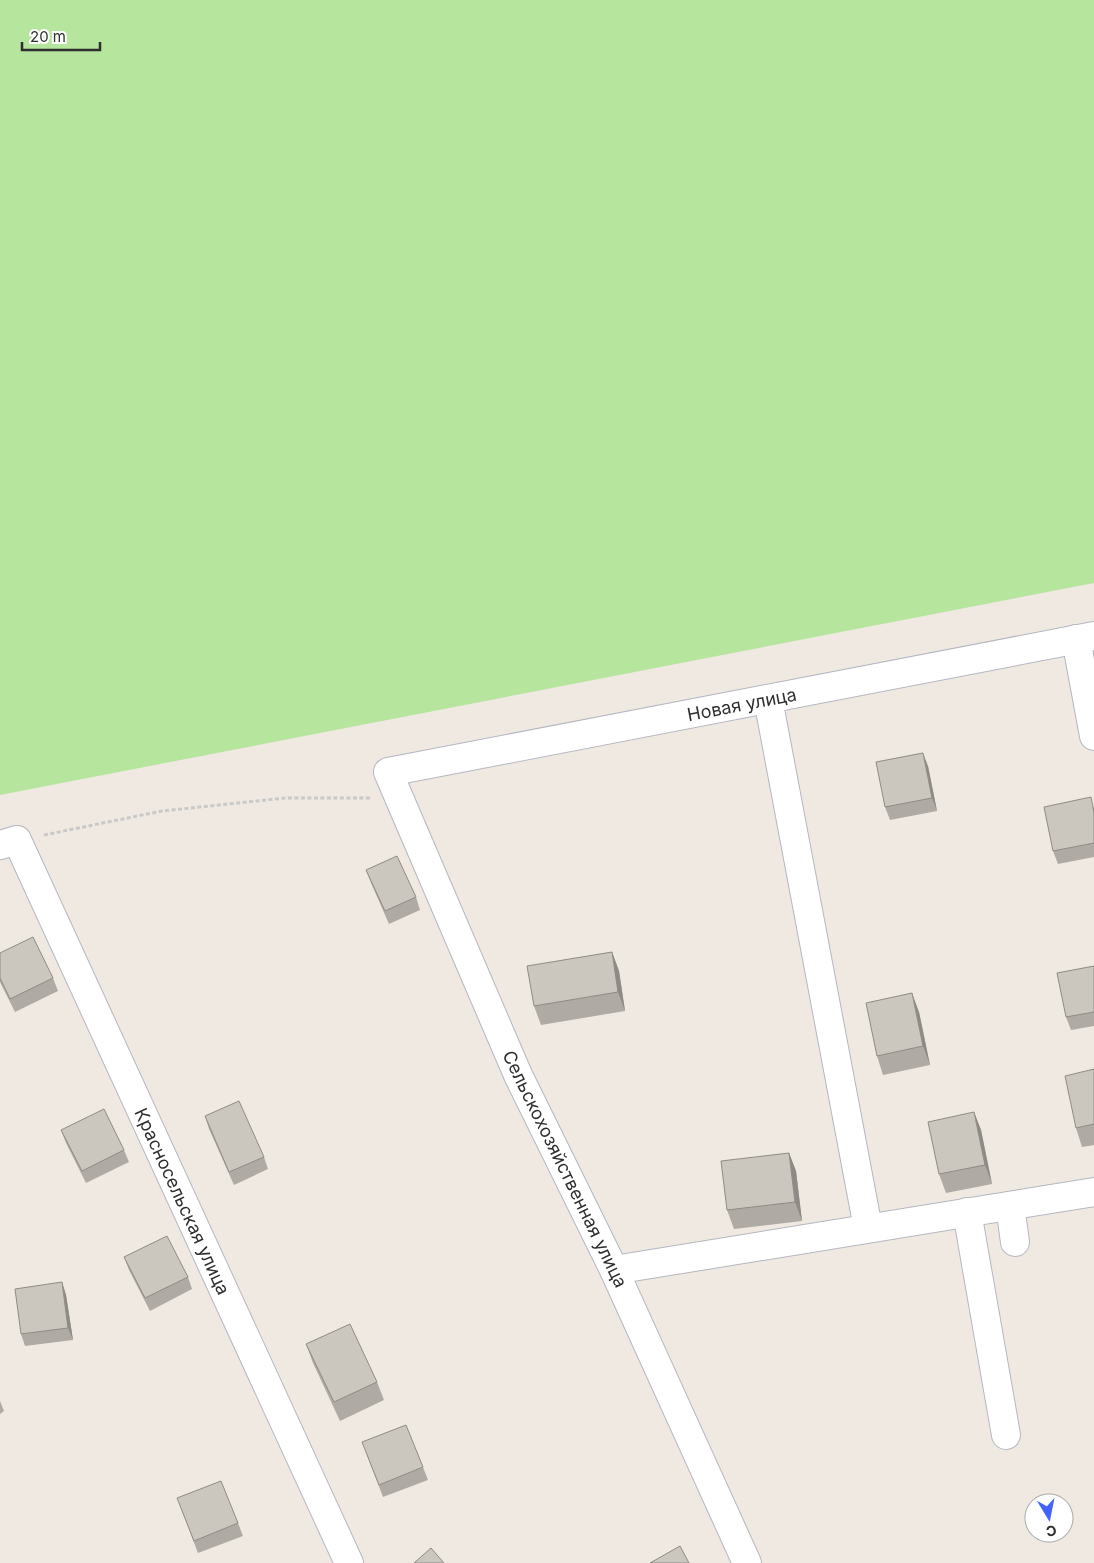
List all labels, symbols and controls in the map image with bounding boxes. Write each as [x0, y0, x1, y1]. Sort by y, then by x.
scale bar [22, 20, 100, 52]
text: 20 m [30, 27, 66, 46]
street label: Новая улица [685, 683, 798, 725]
street label: Сельскохозяйственная улица [498, 1047, 632, 1291]
street label: Красносельская улица [131, 1105, 235, 1298]
north arrow [1024, 1493, 1074, 1543]
text: С [1045, 1522, 1058, 1541]

